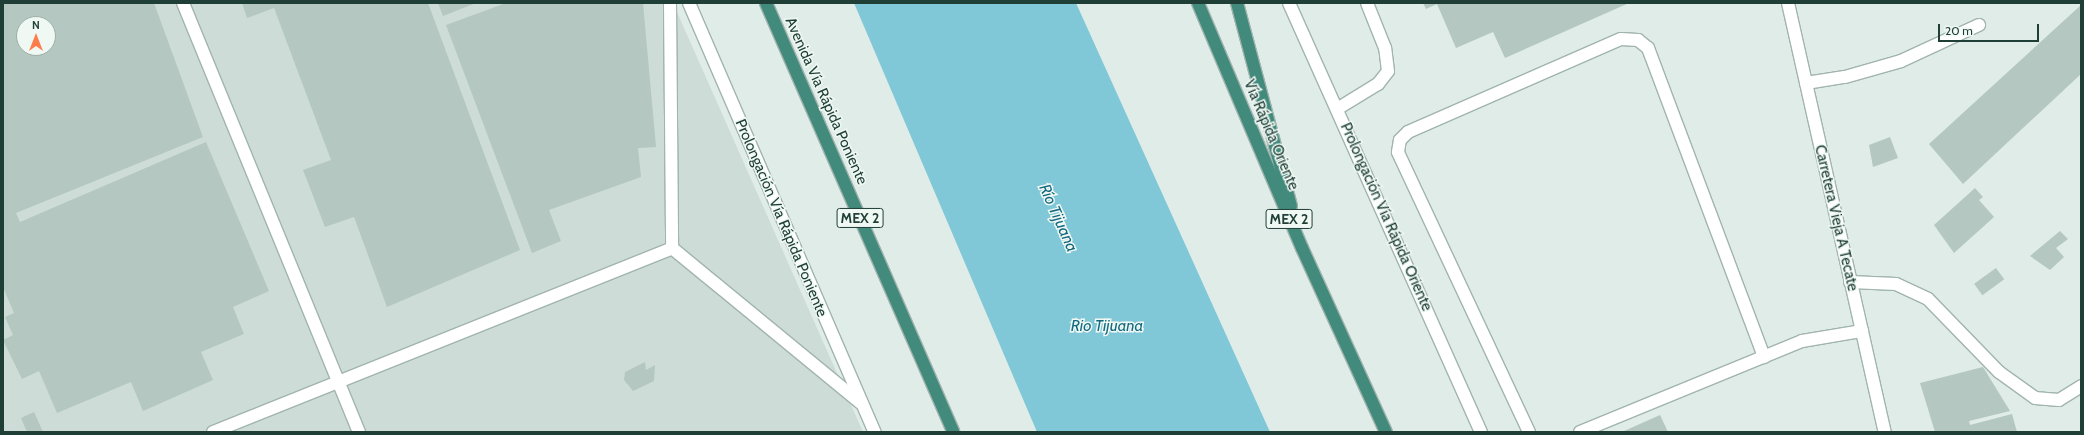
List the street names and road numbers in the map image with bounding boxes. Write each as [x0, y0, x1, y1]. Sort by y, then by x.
street label: Avenida Vía Rápida Poniente [781, 15, 871, 187]
street label: Vía Rápida Oriente [1240, 77, 1302, 193]
street label: Prolongación Vía Rápida Poniente [731, 116, 831, 320]
street label: Prolongación Vía Rápida Oriente [1336, 120, 1436, 314]
street label: Carretera Vieja A Tecate [1810, 143, 1862, 293]
road number: MEX 2 [836, 206, 884, 230]
road number: MEX 2 [1265, 207, 1313, 231]

